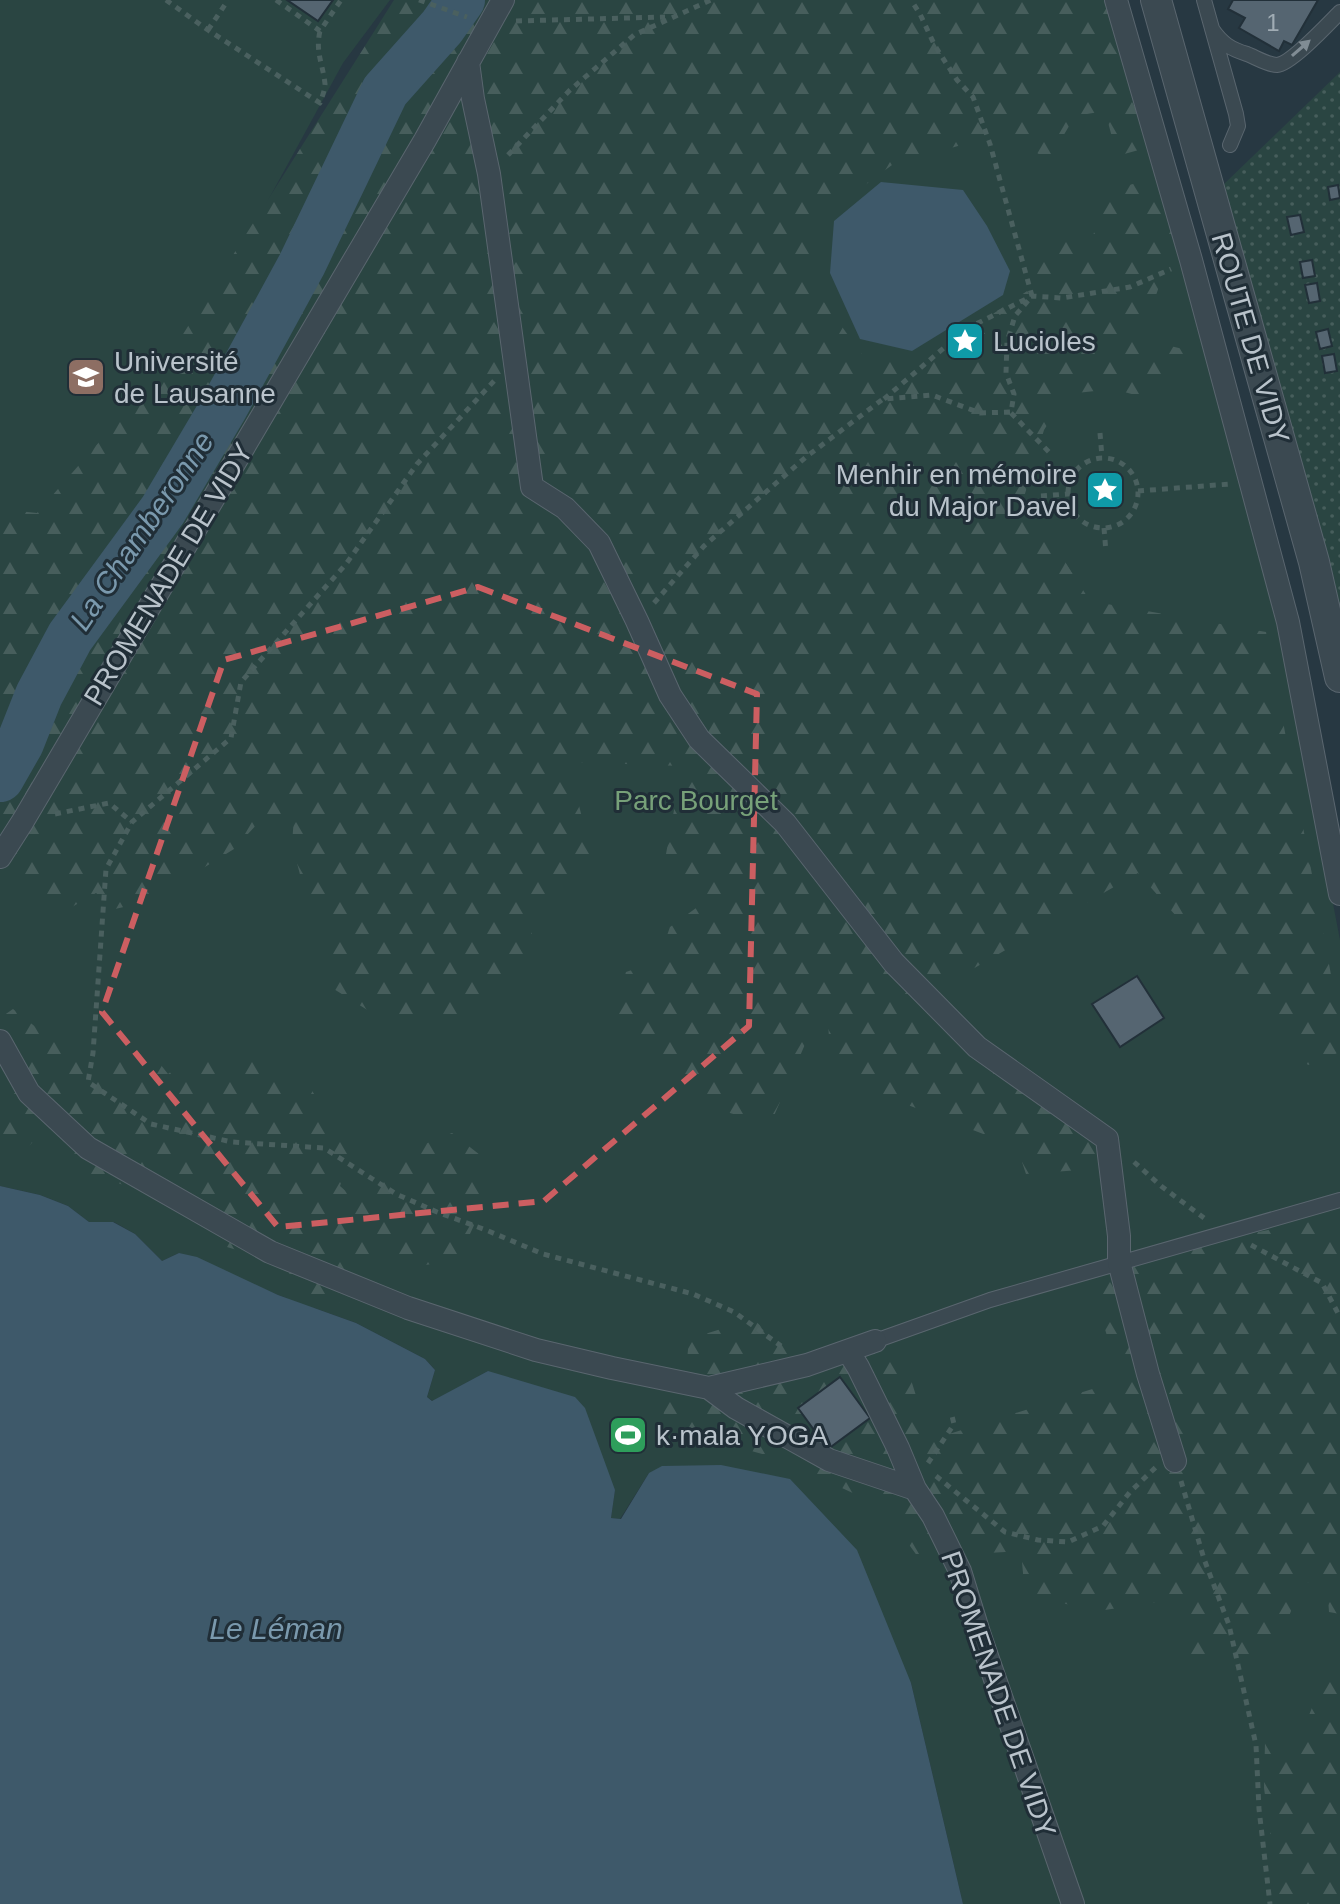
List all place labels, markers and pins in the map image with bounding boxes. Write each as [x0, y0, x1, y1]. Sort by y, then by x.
place icon: Lucioles [944, 320, 986, 362]
place label: Lucioles [993, 326, 1096, 357]
place label: Université de Lausanne [114, 346, 276, 409]
school or university icon: Université de Lausanne [65, 356, 107, 398]
place label: Menhir en mémoire du Major Davel [836, 459, 1077, 522]
place icon: Menhir en mémoire du Major Davel [1084, 469, 1126, 511]
sports icon: k·mala YOGA [607, 1414, 649, 1456]
place label: k·mala YOGA [656, 1420, 829, 1451]

